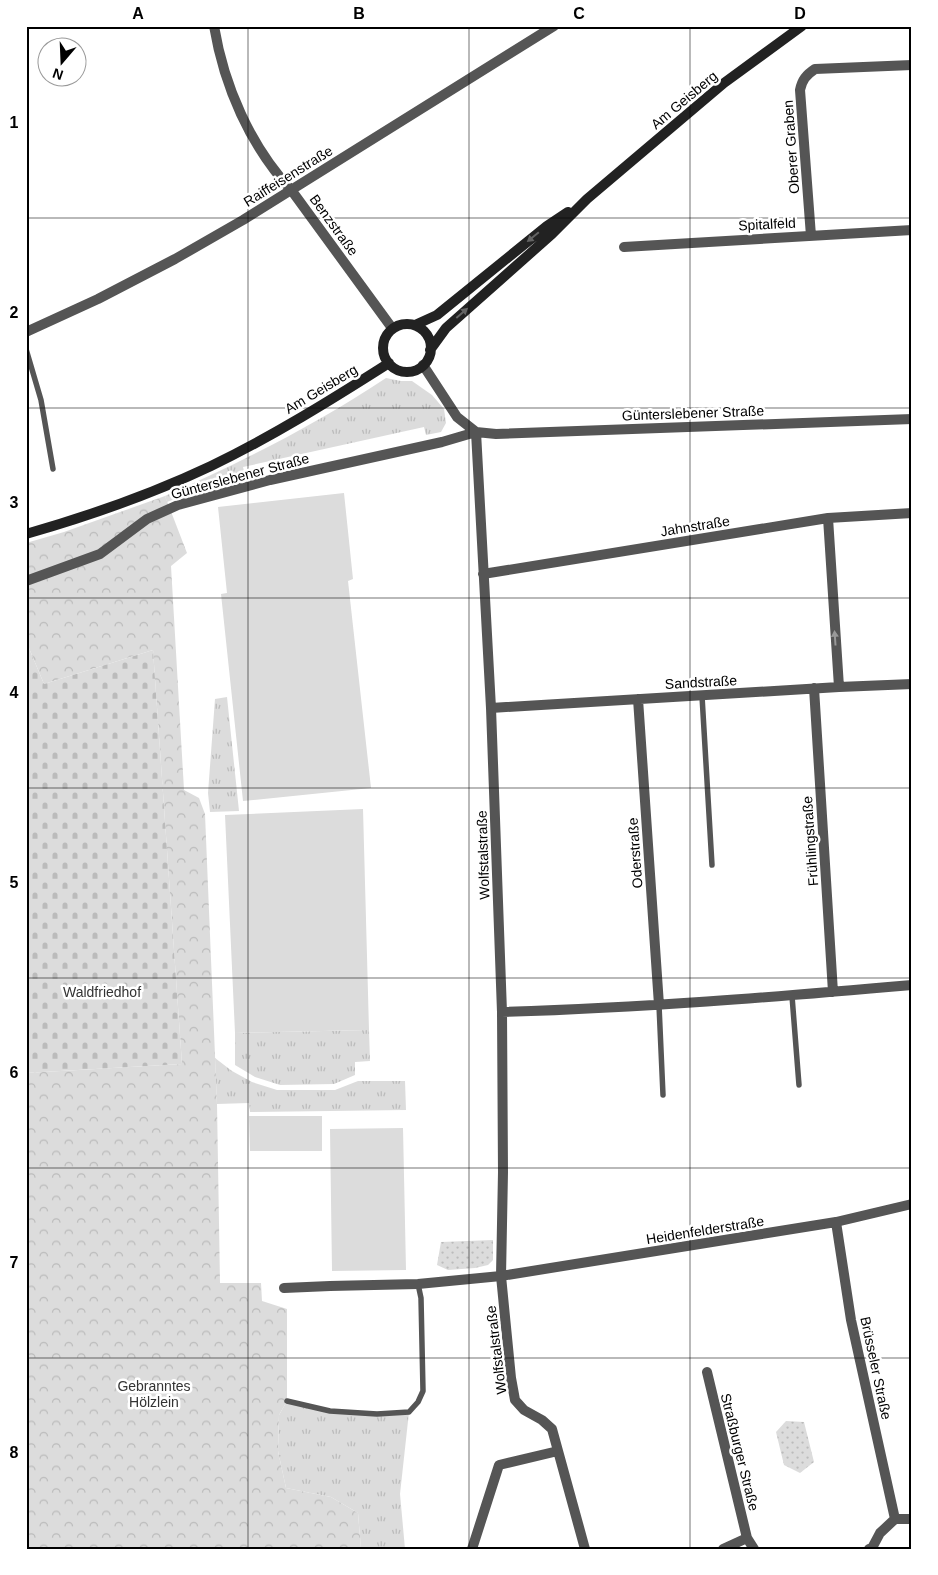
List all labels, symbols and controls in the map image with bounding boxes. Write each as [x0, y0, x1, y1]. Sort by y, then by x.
text: A [132, 5, 144, 22]
text: B [353, 5, 365, 22]
text: C [573, 5, 585, 22]
text: D [794, 5, 806, 22]
north arrow [38, 38, 88, 88]
text: N [50, 65, 65, 84]
street label: Am Geisberg [648, 68, 720, 132]
street label: Oberer Graben [780, 99, 802, 195]
text: 1 [10, 114, 19, 131]
street label: Raiffeisenstraße [241, 142, 336, 210]
street label: Benzstraße [306, 191, 362, 259]
street label: Spitalfeld [738, 215, 796, 233]
one-way arrow [527, 232, 540, 243]
text: 2 [10, 304, 19, 321]
one-way arrow [456, 307, 468, 319]
street label: Am Geisberg [282, 361, 360, 417]
street label: Günterslebener Straße [622, 403, 765, 423]
street label: Günterslebener Straße [169, 450, 311, 502]
text: 3 [10, 494, 19, 511]
street label: Jahnstraße [659, 513, 731, 539]
one-way arrow [831, 630, 839, 646]
street label: Sandstraße [664, 672, 738, 692]
text: 4 [10, 684, 19, 701]
street label: Frühlingstraße [799, 795, 821, 887]
street label: Wolfstalstraße [473, 810, 493, 900]
street label: Oderstraße [625, 817, 645, 889]
text: 5 [10, 874, 19, 891]
park label: Waldfriedhof [63, 984, 141, 1000]
text: 6 [10, 1064, 19, 1081]
street label: Heidenfelderstraße [645, 1213, 765, 1247]
text: 7 [10, 1254, 19, 1271]
street label: Wolfstalstraße [483, 1305, 509, 1395]
street label: Brüsseler Straße [857, 1315, 895, 1421]
park label: Gebranntes Hölzlein [117, 1378, 191, 1410]
street label: Straßburger Straße [718, 1392, 762, 1513]
text: 8 [10, 1444, 19, 1461]

